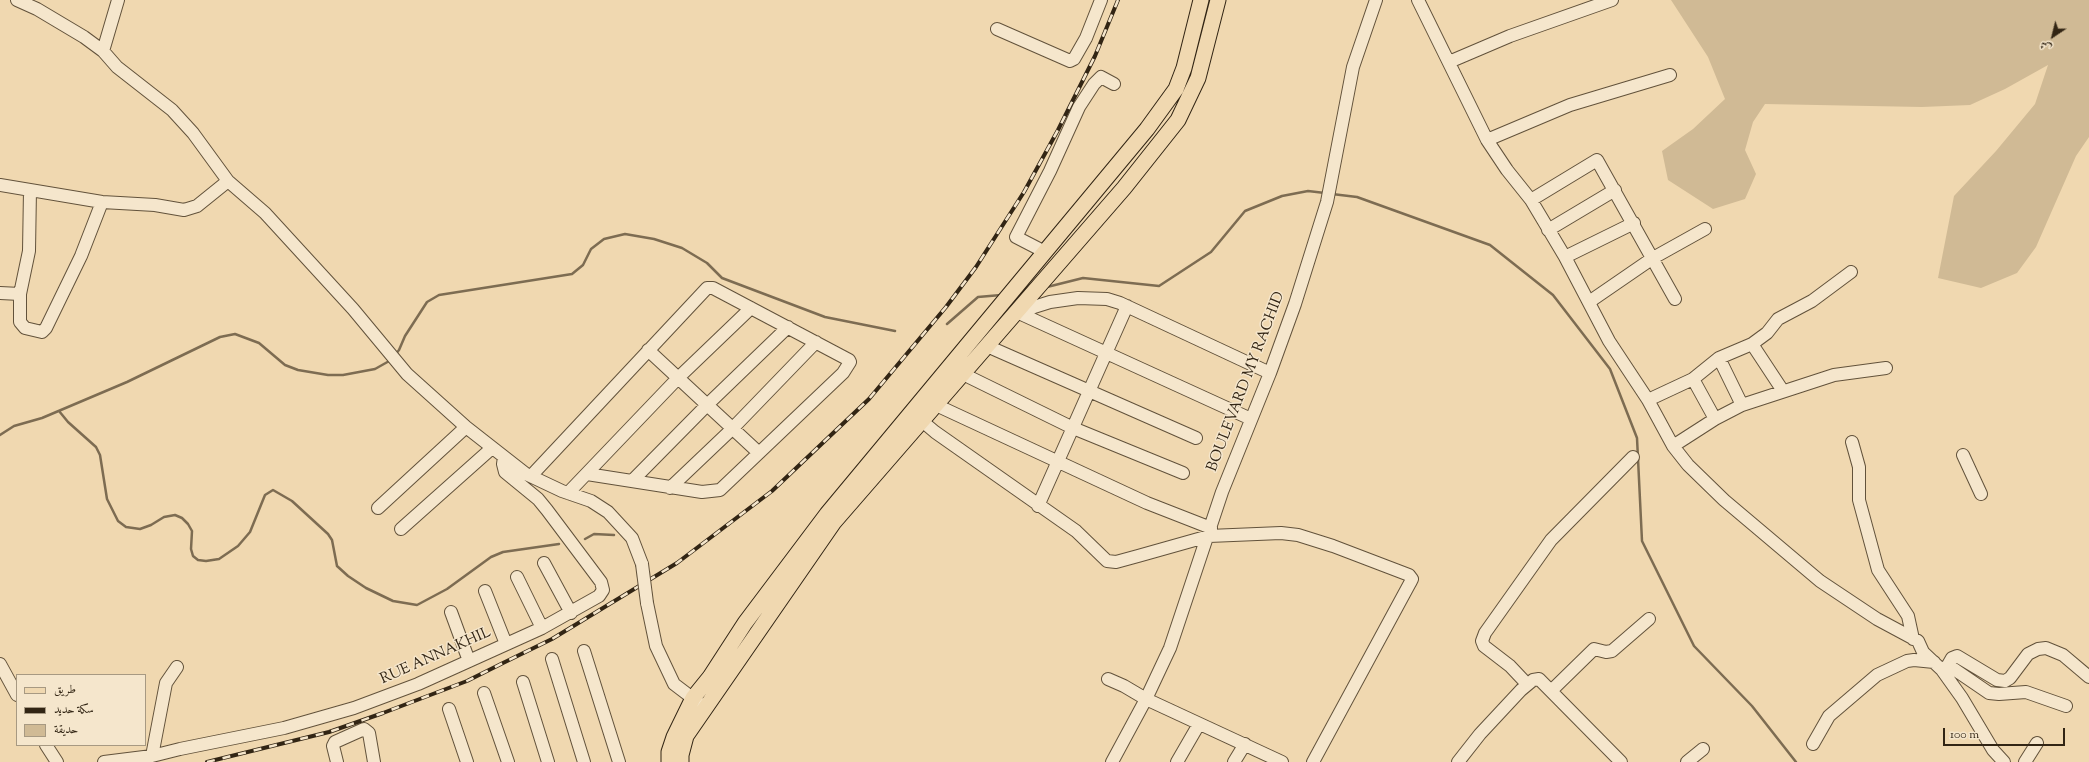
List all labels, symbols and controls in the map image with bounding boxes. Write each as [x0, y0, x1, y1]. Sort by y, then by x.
north arrow [2033, 16, 2073, 56]
text: ش [2037, 36, 2055, 56]
street label: BOULEVARD MY RACHID [1204, 290, 1290, 474]
street label: RUE ANNAKHIL [378, 625, 494, 689]
legend [16, 674, 146, 746]
text: طريق [54, 681, 76, 699]
text: سكة حديد [54, 701, 94, 719]
scale bar [1945, 720, 2067, 746]
text: حديقة [54, 721, 78, 739]
text: 100 m [1950, 726, 1979, 744]

